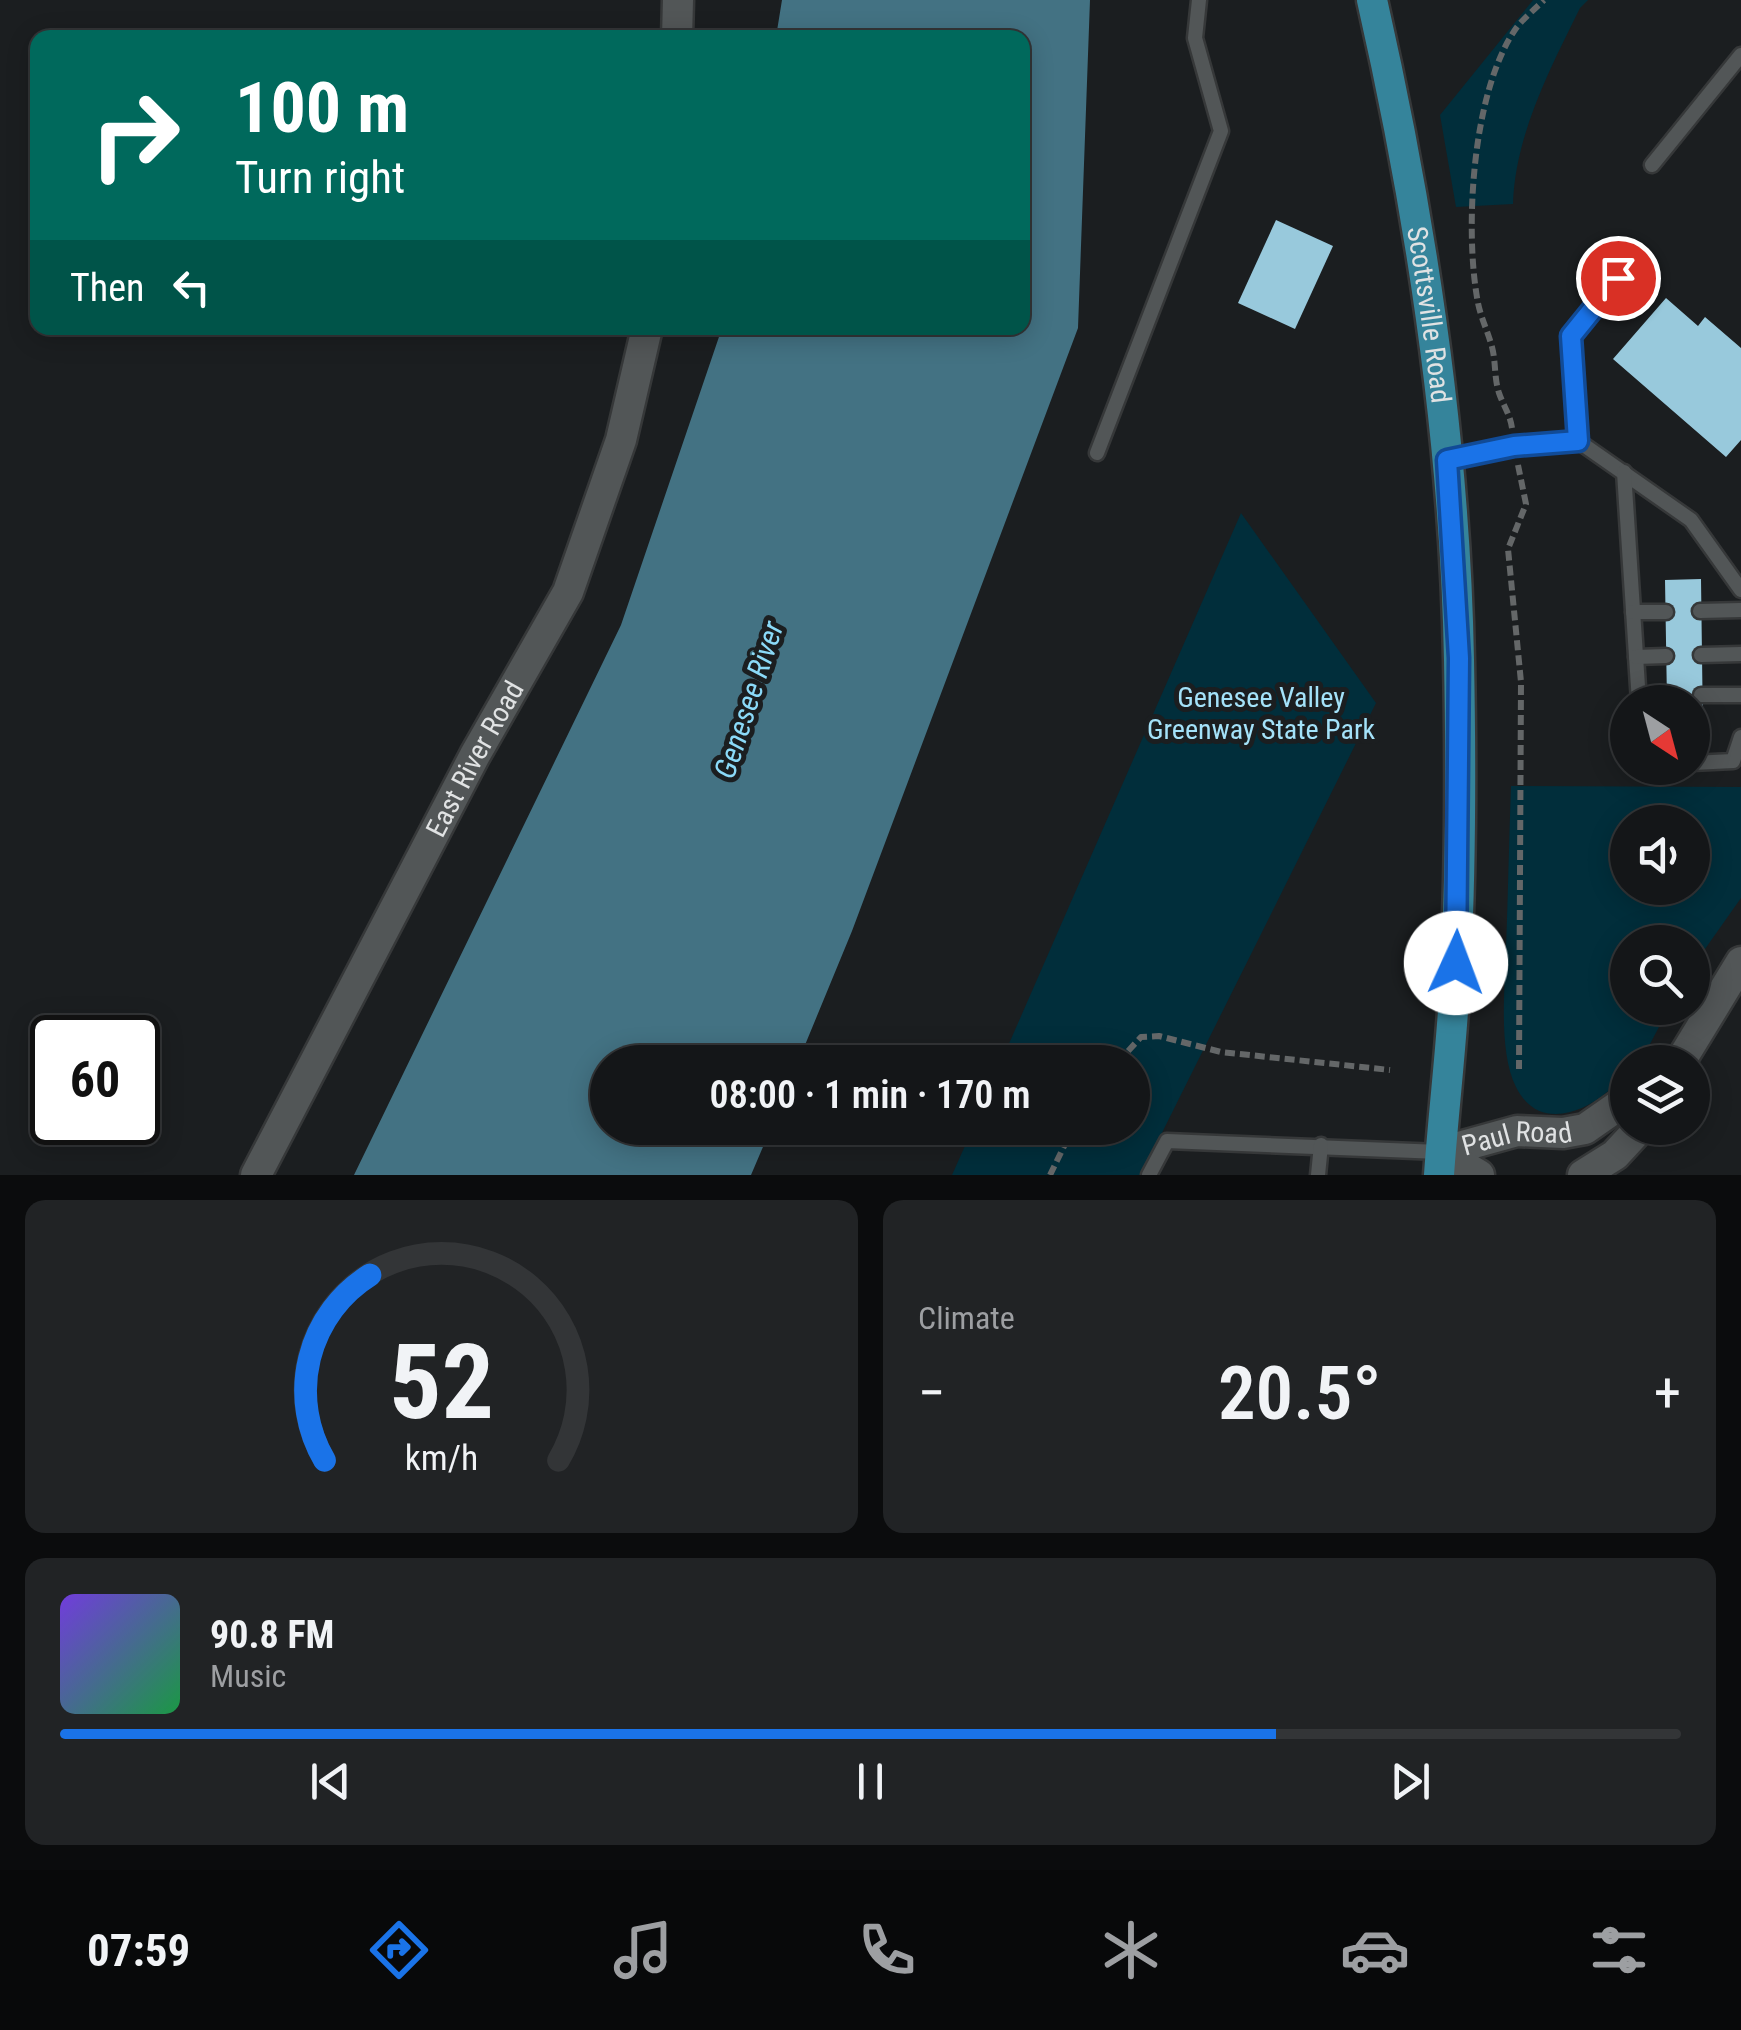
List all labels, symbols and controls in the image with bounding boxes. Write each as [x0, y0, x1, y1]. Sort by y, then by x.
text: 100 m [235, 67, 409, 149]
icon: right [70, 70, 200, 200]
text: Turn right [235, 151, 405, 204]
street label: Scottsville Road [1400, 224, 1458, 405]
pin [1576, 236, 1661, 321]
icon: arrive [1591, 251, 1646, 306]
icon: left [164, 260, 219, 315]
text: Then [70, 266, 144, 310]
water label: Genesee River [707, 616, 791, 783]
street label: East River Road [419, 675, 531, 843]
park label: Genesee Valley Greenway State Park [1147, 681, 1375, 746]
north arrow [1610, 685, 1710, 785]
map controls [1610, 685, 1710, 1145]
button: sound [1610, 805, 1710, 905]
position arrow [1404, 911, 1508, 1015]
button: search [1610, 925, 1710, 1025]
speed limit sign: 60 [30, 1015, 160, 1145]
button: layers [1610, 1045, 1710, 1145]
text: 08:00 · 1 min · 170 m [710, 1073, 1030, 1117]
street label: Paul Road [1458, 1115, 1575, 1162]
text: Climate [918, 1299, 1015, 1337]
text: 52 [389, 1322, 494, 1443]
text: 20.5° [1218, 1349, 1381, 1437]
text: − [918, 1361, 946, 1425]
text: + [1654, 1361, 1681, 1425]
text: km/h [405, 1437, 478, 1479]
text: 90.8 FM [210, 1613, 334, 1657]
text: Music [210, 1657, 286, 1695]
icon: previous [303, 1754, 358, 1809]
icon: pause [843, 1754, 898, 1809]
icon: next [1383, 1754, 1438, 1809]
icon: directions [364, 1915, 434, 1985]
icon: music [608, 1915, 678, 1985]
icon: phone [852, 1915, 922, 1985]
icon: climate [1096, 1915, 1166, 1985]
icon: car [1340, 1915, 1410, 1985]
icon: filters [1584, 1915, 1654, 1985]
text: 07:59 [87, 1924, 190, 1977]

